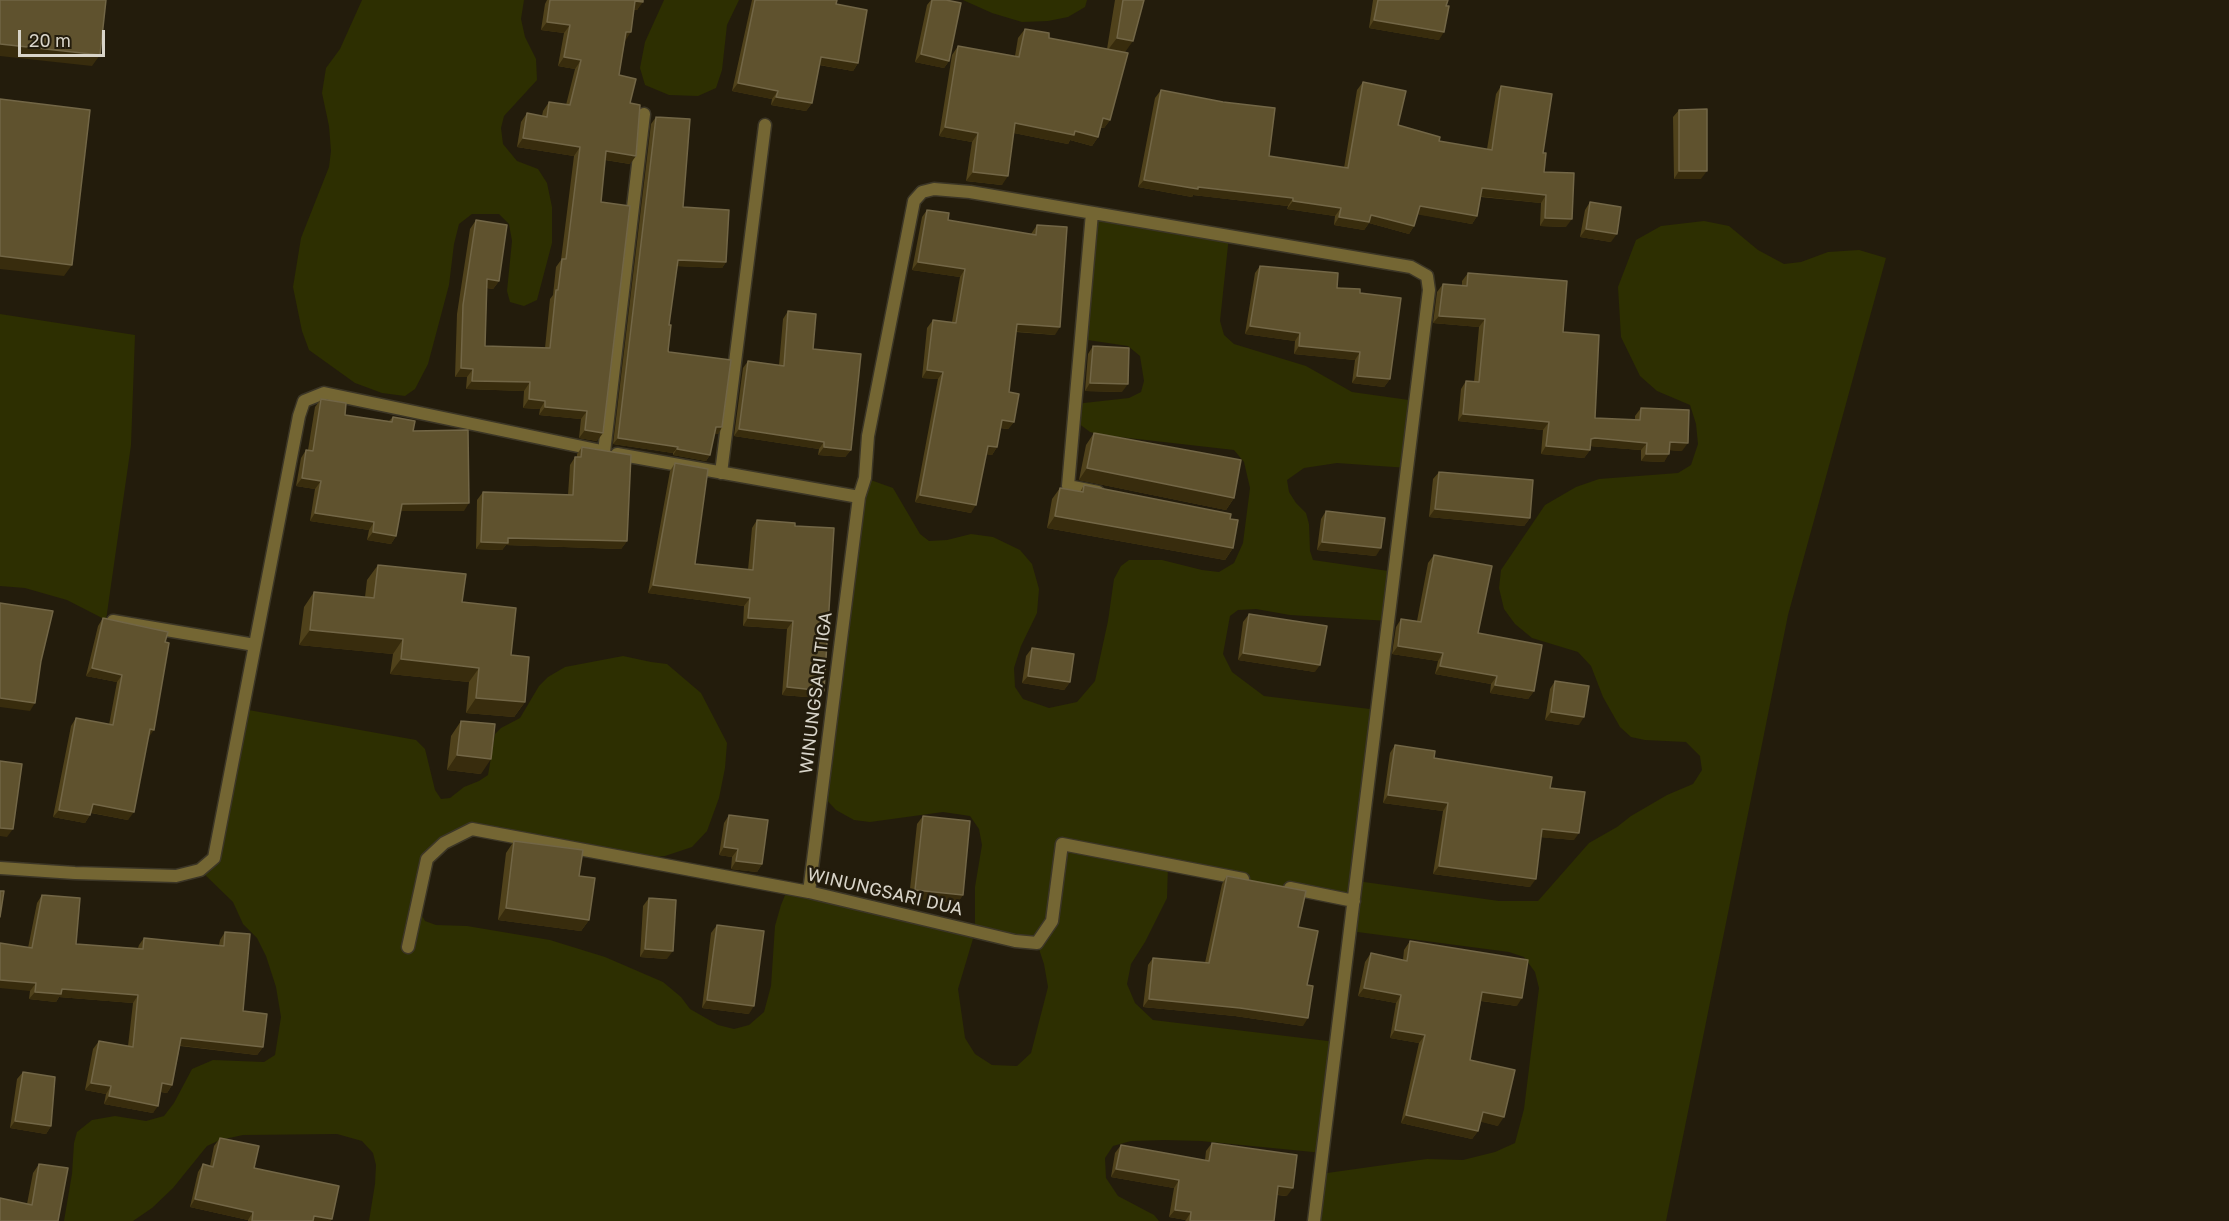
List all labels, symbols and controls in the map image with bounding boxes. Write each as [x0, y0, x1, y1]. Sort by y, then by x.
scale bar [21, 18, 108, 56]
text: 20 m [29, 29, 71, 51]
street label: WINUNGSARI TIGA [795, 611, 837, 775]
street label: WINUNGSARI DUA [805, 864, 965, 920]

